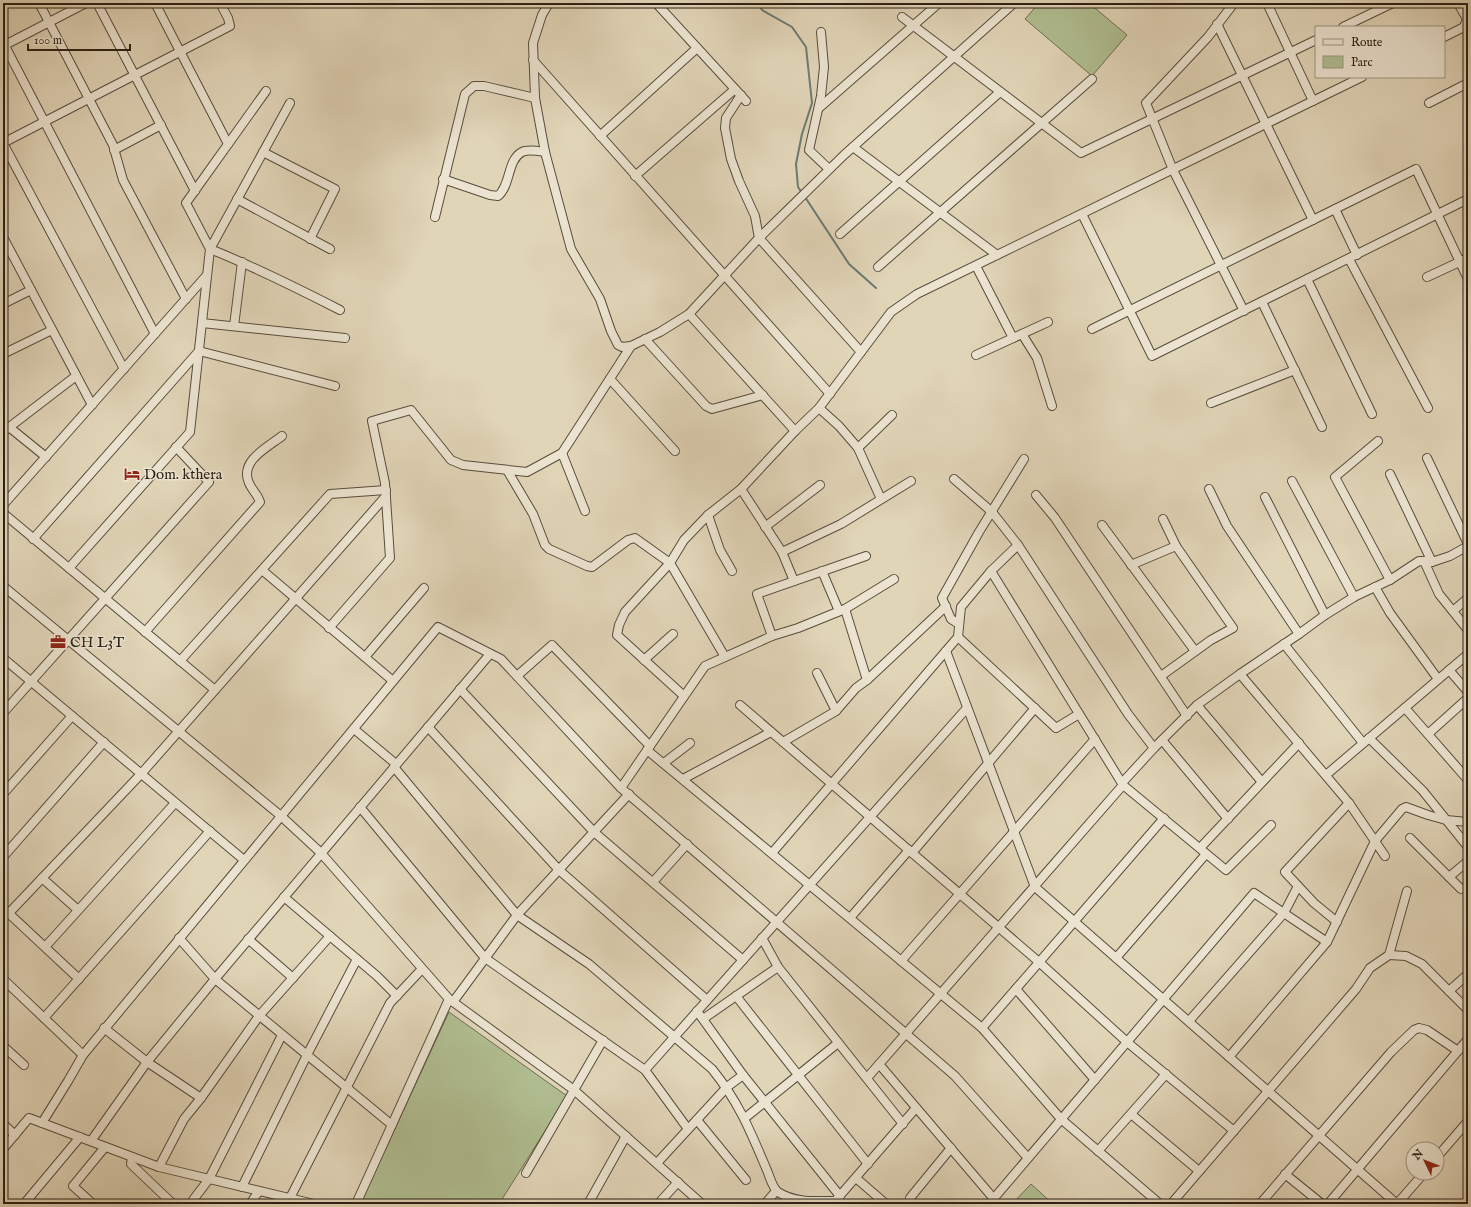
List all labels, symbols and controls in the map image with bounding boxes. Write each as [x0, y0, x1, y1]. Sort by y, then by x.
scale bar [28, 26, 130, 52]
legend [1315, 26, 1445, 78]
text: 100 m [34, 33, 62, 48]
text: Route [1351, 35, 1383, 50]
text: Parc [1351, 55, 1373, 70]
hotel icon: Dom. kthera [123, 465, 141, 483]
place label: Dom. kthera [144, 465, 223, 484]
office icon: CH L3T [49, 633, 67, 651]
place label: CH L3T [70, 633, 124, 652]
north arrow [1405, 1141, 1445, 1181]
text: N [1409, 1146, 1427, 1164]

